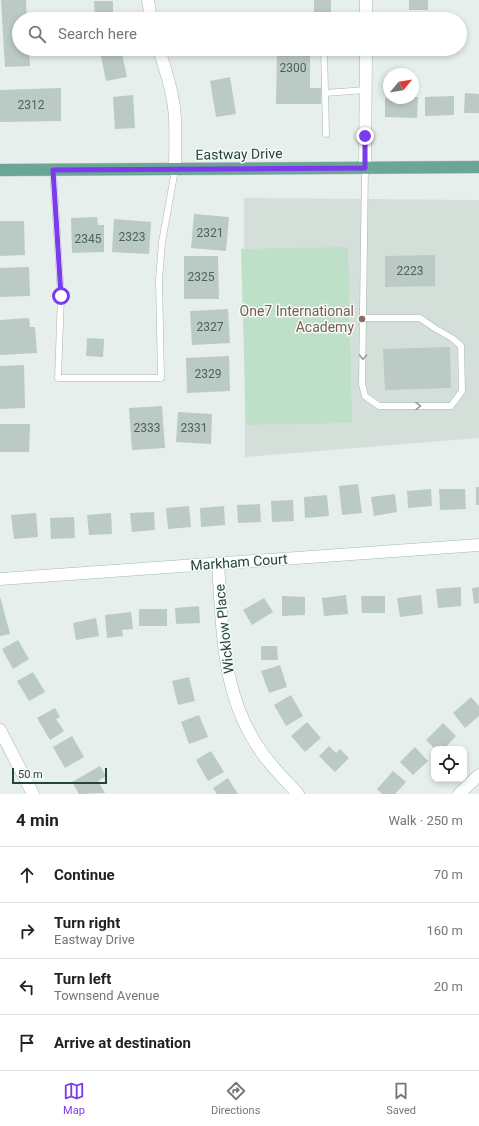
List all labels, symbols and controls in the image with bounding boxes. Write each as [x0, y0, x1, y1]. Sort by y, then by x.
search box [12, 12, 467, 56]
icon: search [26, 23, 48, 45]
text: Search here [58, 25, 137, 43]
house number: 2300 [280, 61, 307, 75]
north arrow [383, 68, 419, 104]
house number: 2312 [18, 98, 45, 112]
route end [356, 127, 374, 145]
street label: Eastway Drive [195, 145, 283, 163]
house number: 2321 [197, 226, 223, 240]
house number: 2323 [119, 230, 145, 244]
house number: 2345 [75, 232, 102, 246]
house number: 2223 [397, 264, 423, 278]
house number: 2325 [188, 270, 215, 284]
route start [52, 287, 70, 305]
place label: One7 International Academy [240, 303, 354, 335]
marker: One7 International Academy [357, 314, 367, 324]
house number: 2327 [197, 320, 224, 334]
one-way arrow [359, 354, 367, 360]
house number: 2329 [195, 367, 221, 381]
one-way arrow [415, 402, 421, 410]
house number: 2333 [134, 421, 160, 435]
house number: 2331 [181, 421, 207, 435]
street label: Markham Court [190, 551, 288, 573]
street label: Wicklow Place [211, 583, 237, 675]
map controls [431, 746, 467, 782]
button: locate [431, 746, 467, 782]
scale bar [12, 766, 107, 785]
text: 50 m [18, 768, 43, 781]
text: 4 min [16, 810, 59, 830]
text: Walk · 250 m [388, 813, 463, 828]
icon: ahead [16, 864, 38, 886]
text: Continue [54, 866, 115, 884]
text: 70 m [434, 867, 463, 882]
text: Turn right [54, 914, 120, 932]
icon: right [16, 920, 38, 942]
text: 160 m [426, 923, 463, 938]
text: Eastway Drive [54, 932, 135, 947]
text: Turn left [54, 970, 111, 988]
icon: left [16, 976, 38, 998]
text: 20 m [434, 979, 463, 994]
text: Townsend Avenue [54, 988, 159, 1003]
icon: arrive [16, 1032, 38, 1054]
text: Arrive at destination [54, 1034, 191, 1052]
tab: Map [63, 1080, 85, 1117]
tab: Directions [211, 1080, 260, 1117]
tab: Saved [386, 1080, 416, 1117]

